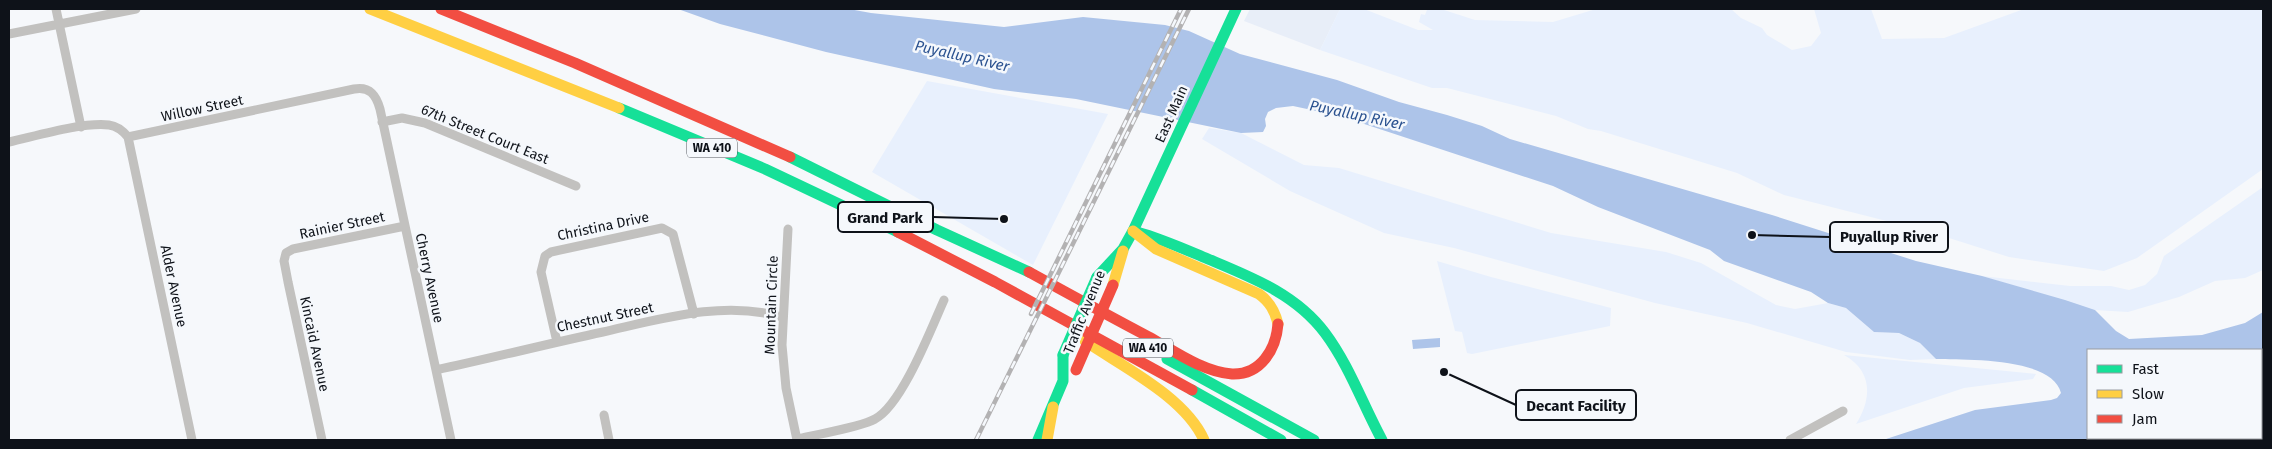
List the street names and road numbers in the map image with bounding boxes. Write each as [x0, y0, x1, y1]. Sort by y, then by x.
street label: East Main [1151, 83, 1192, 145]
street label: Willow Street [159, 91, 246, 125]
street label: 67th Street Court East [418, 101, 552, 168]
road number: WA 410 [687, 138, 737, 158]
street label: Rainier Street [298, 208, 387, 243]
street label: Christina Drive [556, 208, 650, 244]
street label: Cherry Avenue [412, 232, 447, 325]
street label: Alder Avenue [157, 243, 191, 329]
street label: Mountain Circle [761, 255, 782, 355]
street label: Traffic Avenue [1060, 268, 1109, 357]
street label: Kincaid Avenue [296, 295, 333, 393]
street label: Chestnut Street [555, 299, 656, 336]
road number: WA 410 [1123, 338, 1173, 358]

